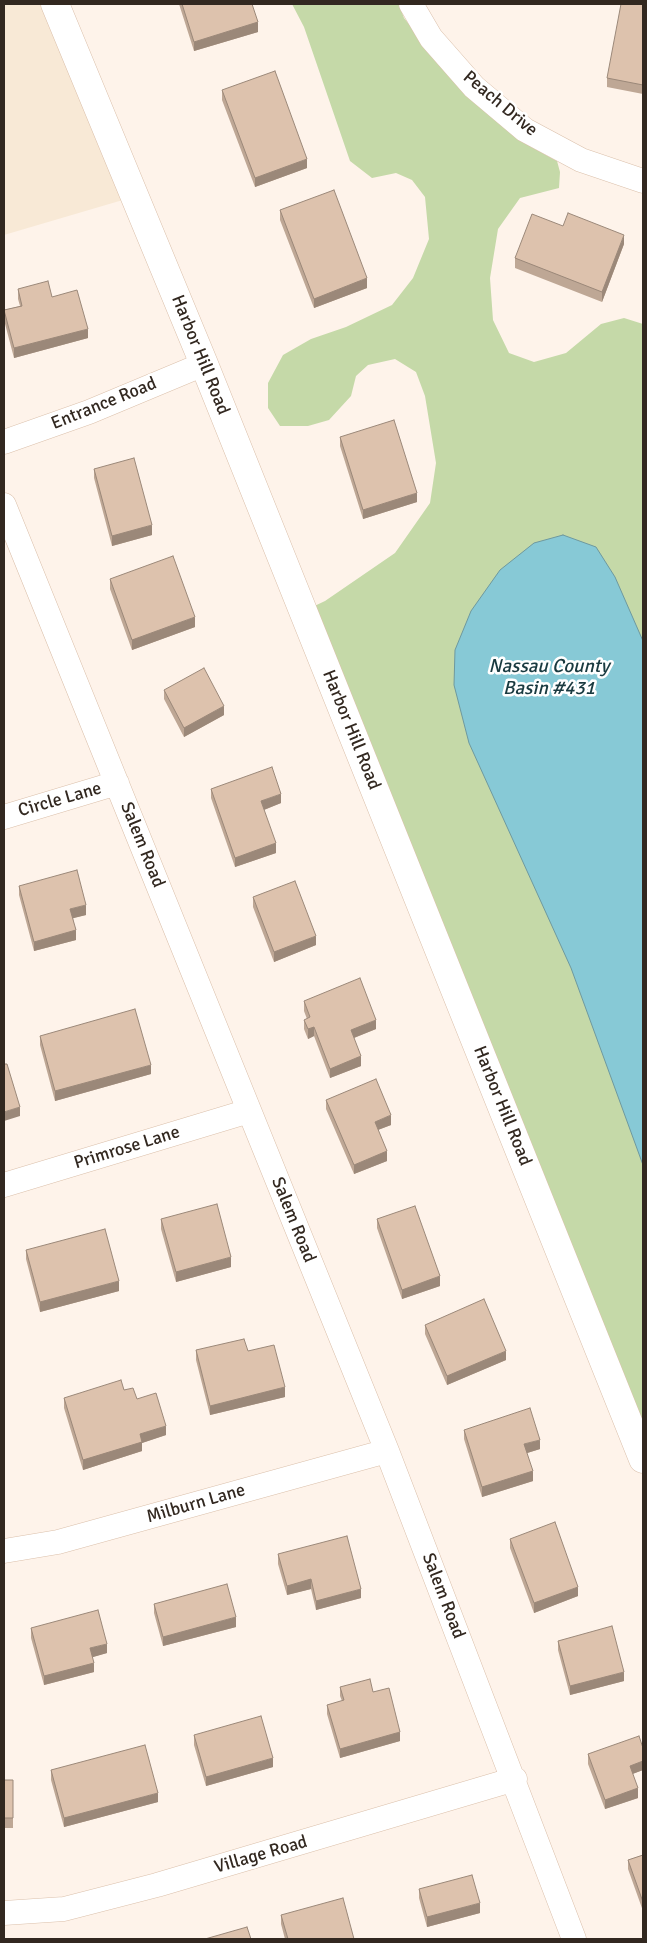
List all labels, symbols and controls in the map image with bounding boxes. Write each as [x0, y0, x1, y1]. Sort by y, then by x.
street label: Peach Drive [458, 67, 542, 141]
street label: Harbor Hill Road [166, 292, 234, 418]
street label: Entrance Road [48, 373, 160, 435]
water label: Nassau County Basin #431 [489, 656, 609, 700]
street label: Harbor Hill Road [317, 667, 385, 793]
street label: Circle Lane [16, 778, 104, 822]
street label: Salem Road [115, 799, 169, 891]
street label: Harbor Hill Road [468, 1043, 536, 1169]
street label: Primrose Lane [71, 1122, 183, 1174]
street label: Salem Road [266, 1174, 320, 1266]
street label: Milburn Lane [144, 1480, 248, 1528]
street label: Salem Road [417, 1550, 469, 1642]
street label: Village Road [212, 1831, 310, 1879]

